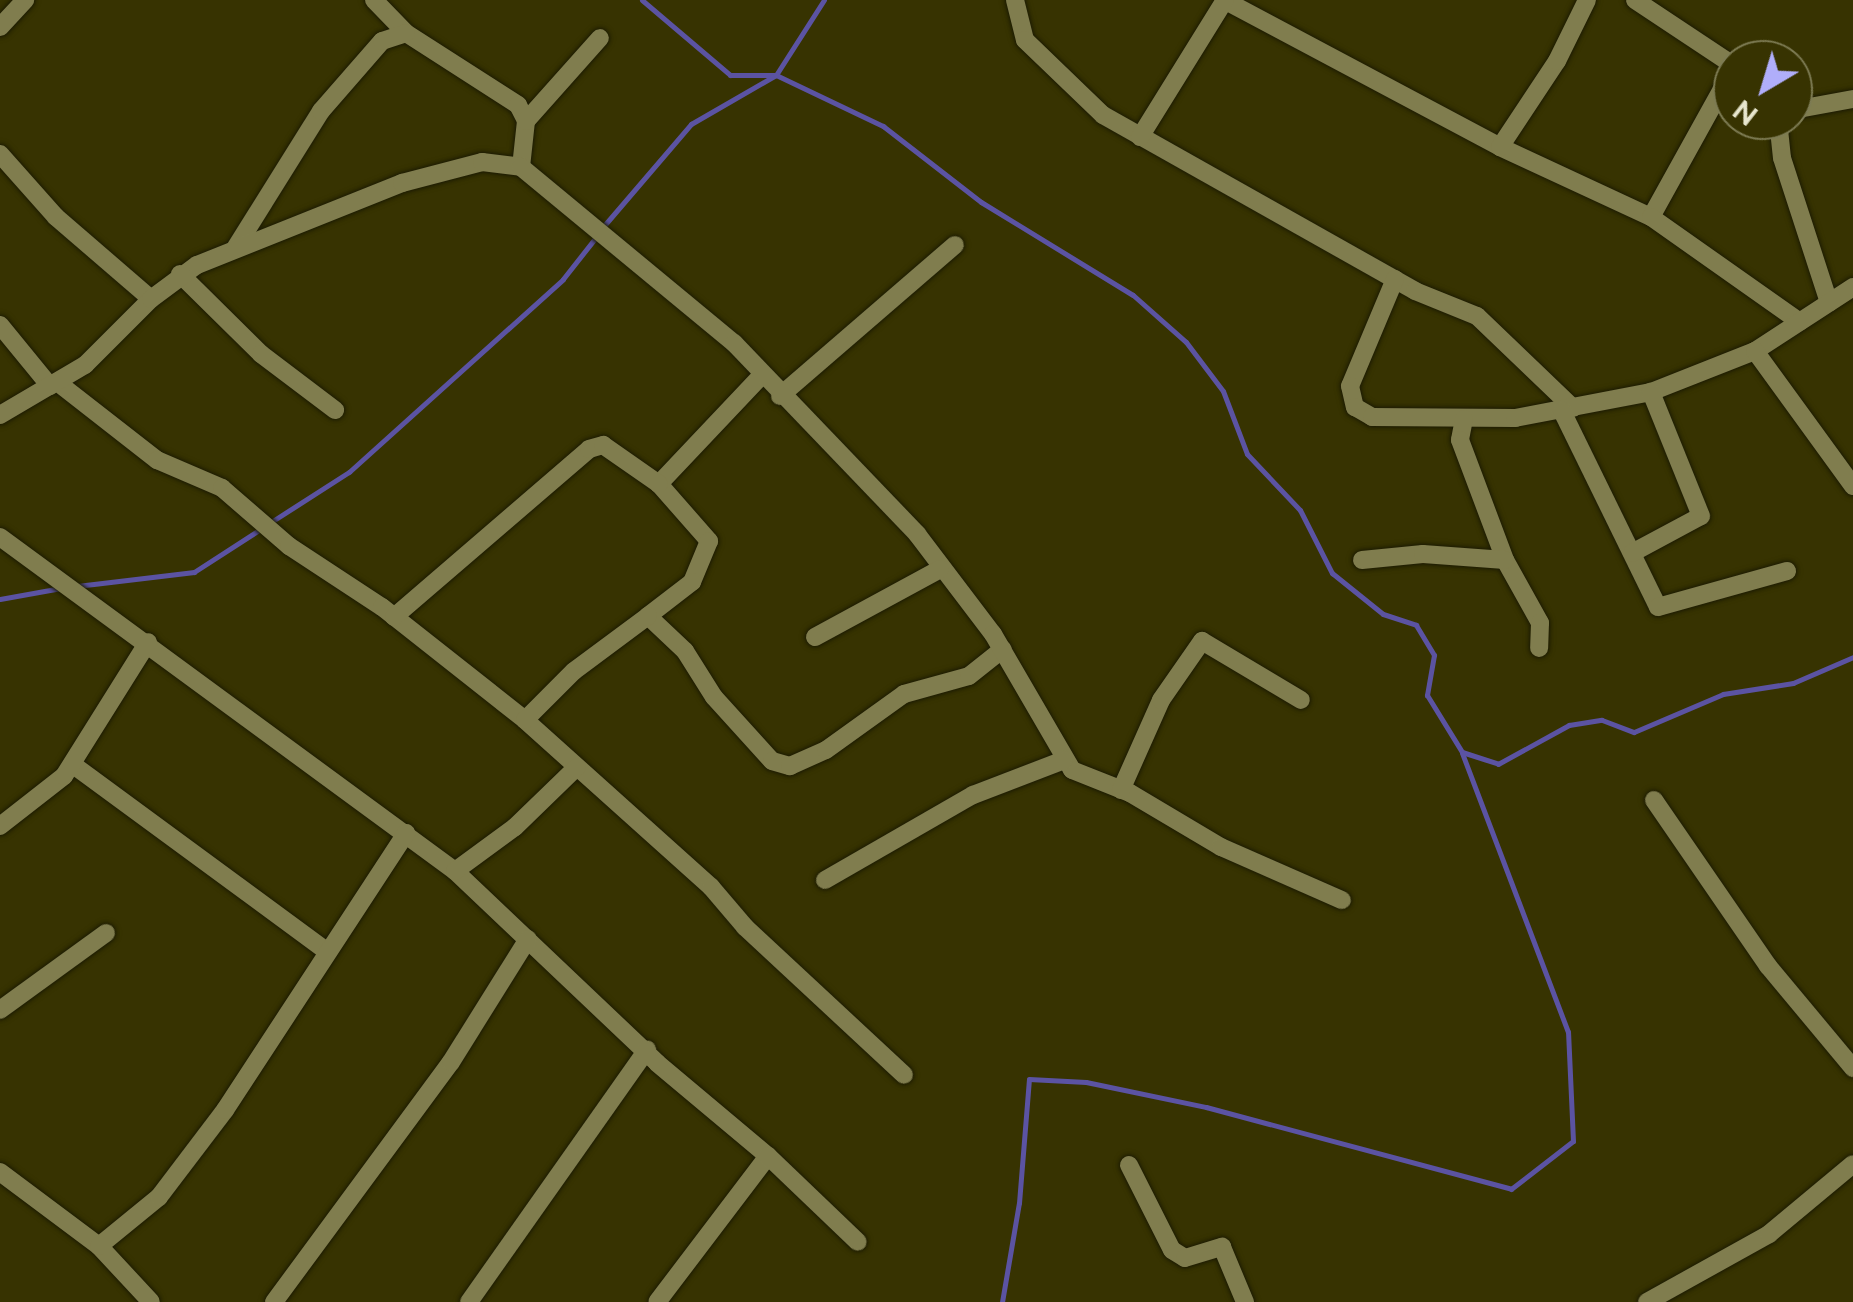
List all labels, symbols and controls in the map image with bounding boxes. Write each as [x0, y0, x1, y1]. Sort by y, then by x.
north arrow [1713, 40, 1813, 140]
text: N [1727, 93, 1764, 132]

